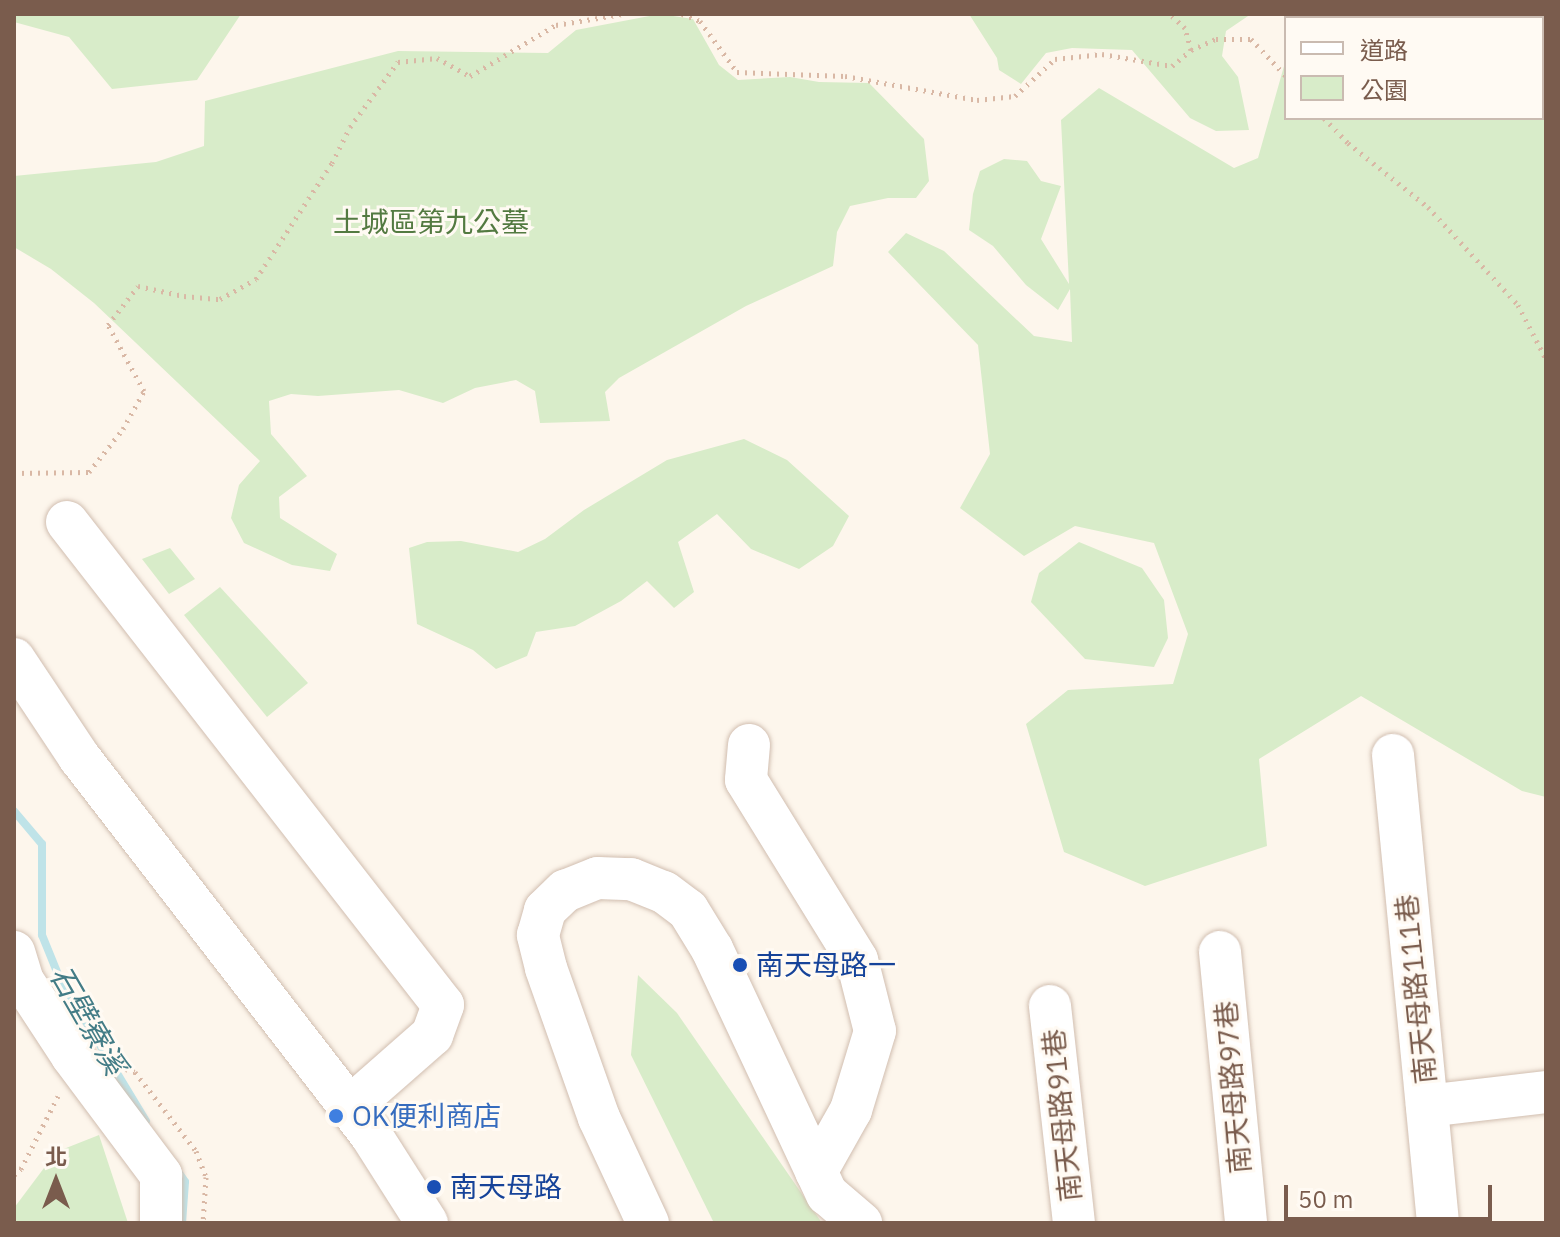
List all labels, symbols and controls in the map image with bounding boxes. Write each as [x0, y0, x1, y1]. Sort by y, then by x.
legend [1284, 16, 1544, 120]
text: 道路 [1360, 34, 1408, 66]
text: 公園 [1360, 74, 1408, 106]
park label: 土城區第九公墓 [333, 205, 529, 239]
street label: 南天母路111巷 [1389, 893, 1443, 1085]
place label: 南天母路一 [756, 948, 896, 982]
marker: 南天母路一 [731, 956, 749, 974]
water label: 石壁寮溪 [42, 959, 134, 1081]
street label: 南天母路97巷 [1209, 999, 1257, 1175]
street label: 南天母路91巷 [1036, 1027, 1088, 1203]
place label: OK便利商店 [352, 1099, 502, 1133]
marker: OK便利商店 [327, 1107, 345, 1125]
north arrow [16, 1141, 96, 1221]
text: 北 [45, 1142, 67, 1171]
scale bar [1288, 1169, 1496, 1219]
place label: 南天母路 [450, 1170, 562, 1204]
marker: 南天母路 [425, 1178, 443, 1196]
text: 50 m [1298, 1183, 1353, 1215]

